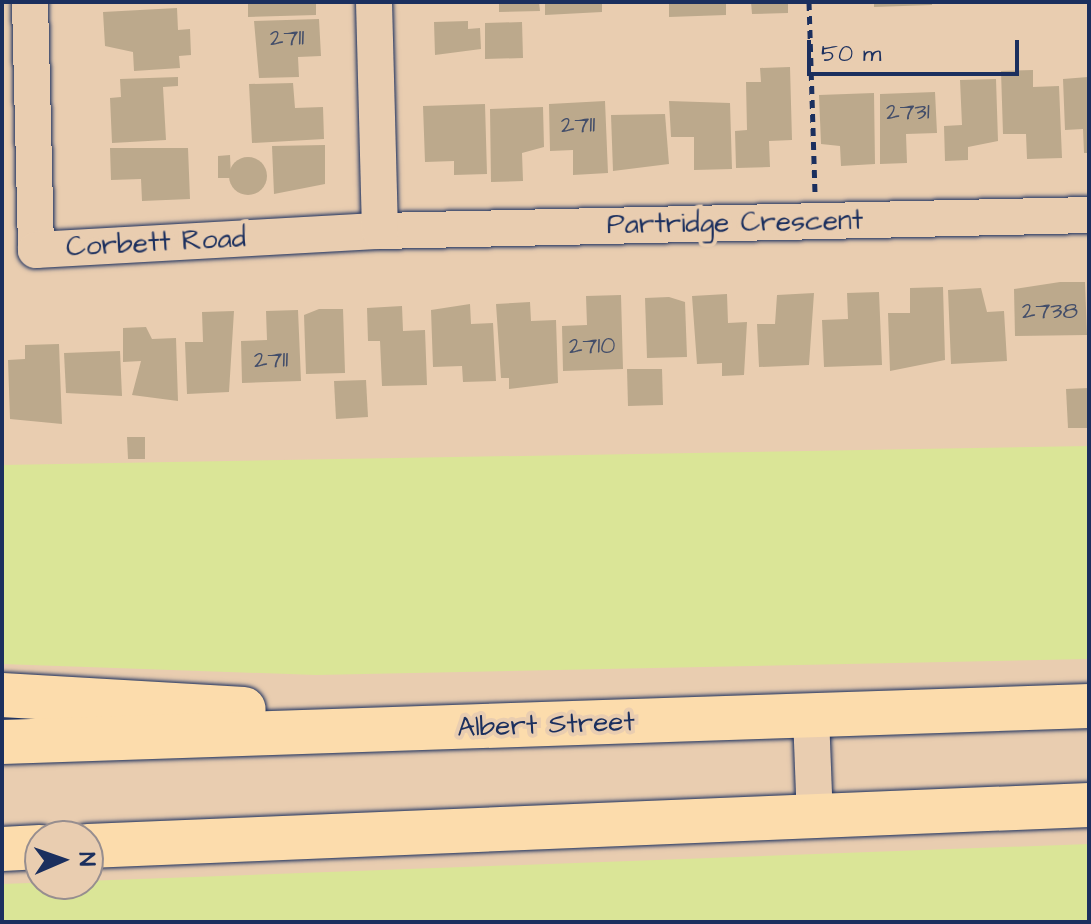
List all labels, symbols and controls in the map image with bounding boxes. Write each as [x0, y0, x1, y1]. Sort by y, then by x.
scale bar [811, 24, 1023, 74]
house number: 2711 [270, 25, 304, 53]
text: 50 m [821, 37, 881, 71]
house number: 2731 [886, 99, 930, 127]
house number: 2711 [561, 112, 595, 140]
street label: Partridge Crescent [607, 204, 863, 242]
street label: Corbett Road [65, 222, 247, 264]
house number: 2738 [1022, 298, 1078, 326]
house number: 2710 [569, 333, 615, 361]
house number: 2711 [254, 347, 288, 375]
street label: Albert Street [457, 705, 635, 745]
north arrow [24, 820, 104, 900]
text: N [71, 852, 102, 867]

